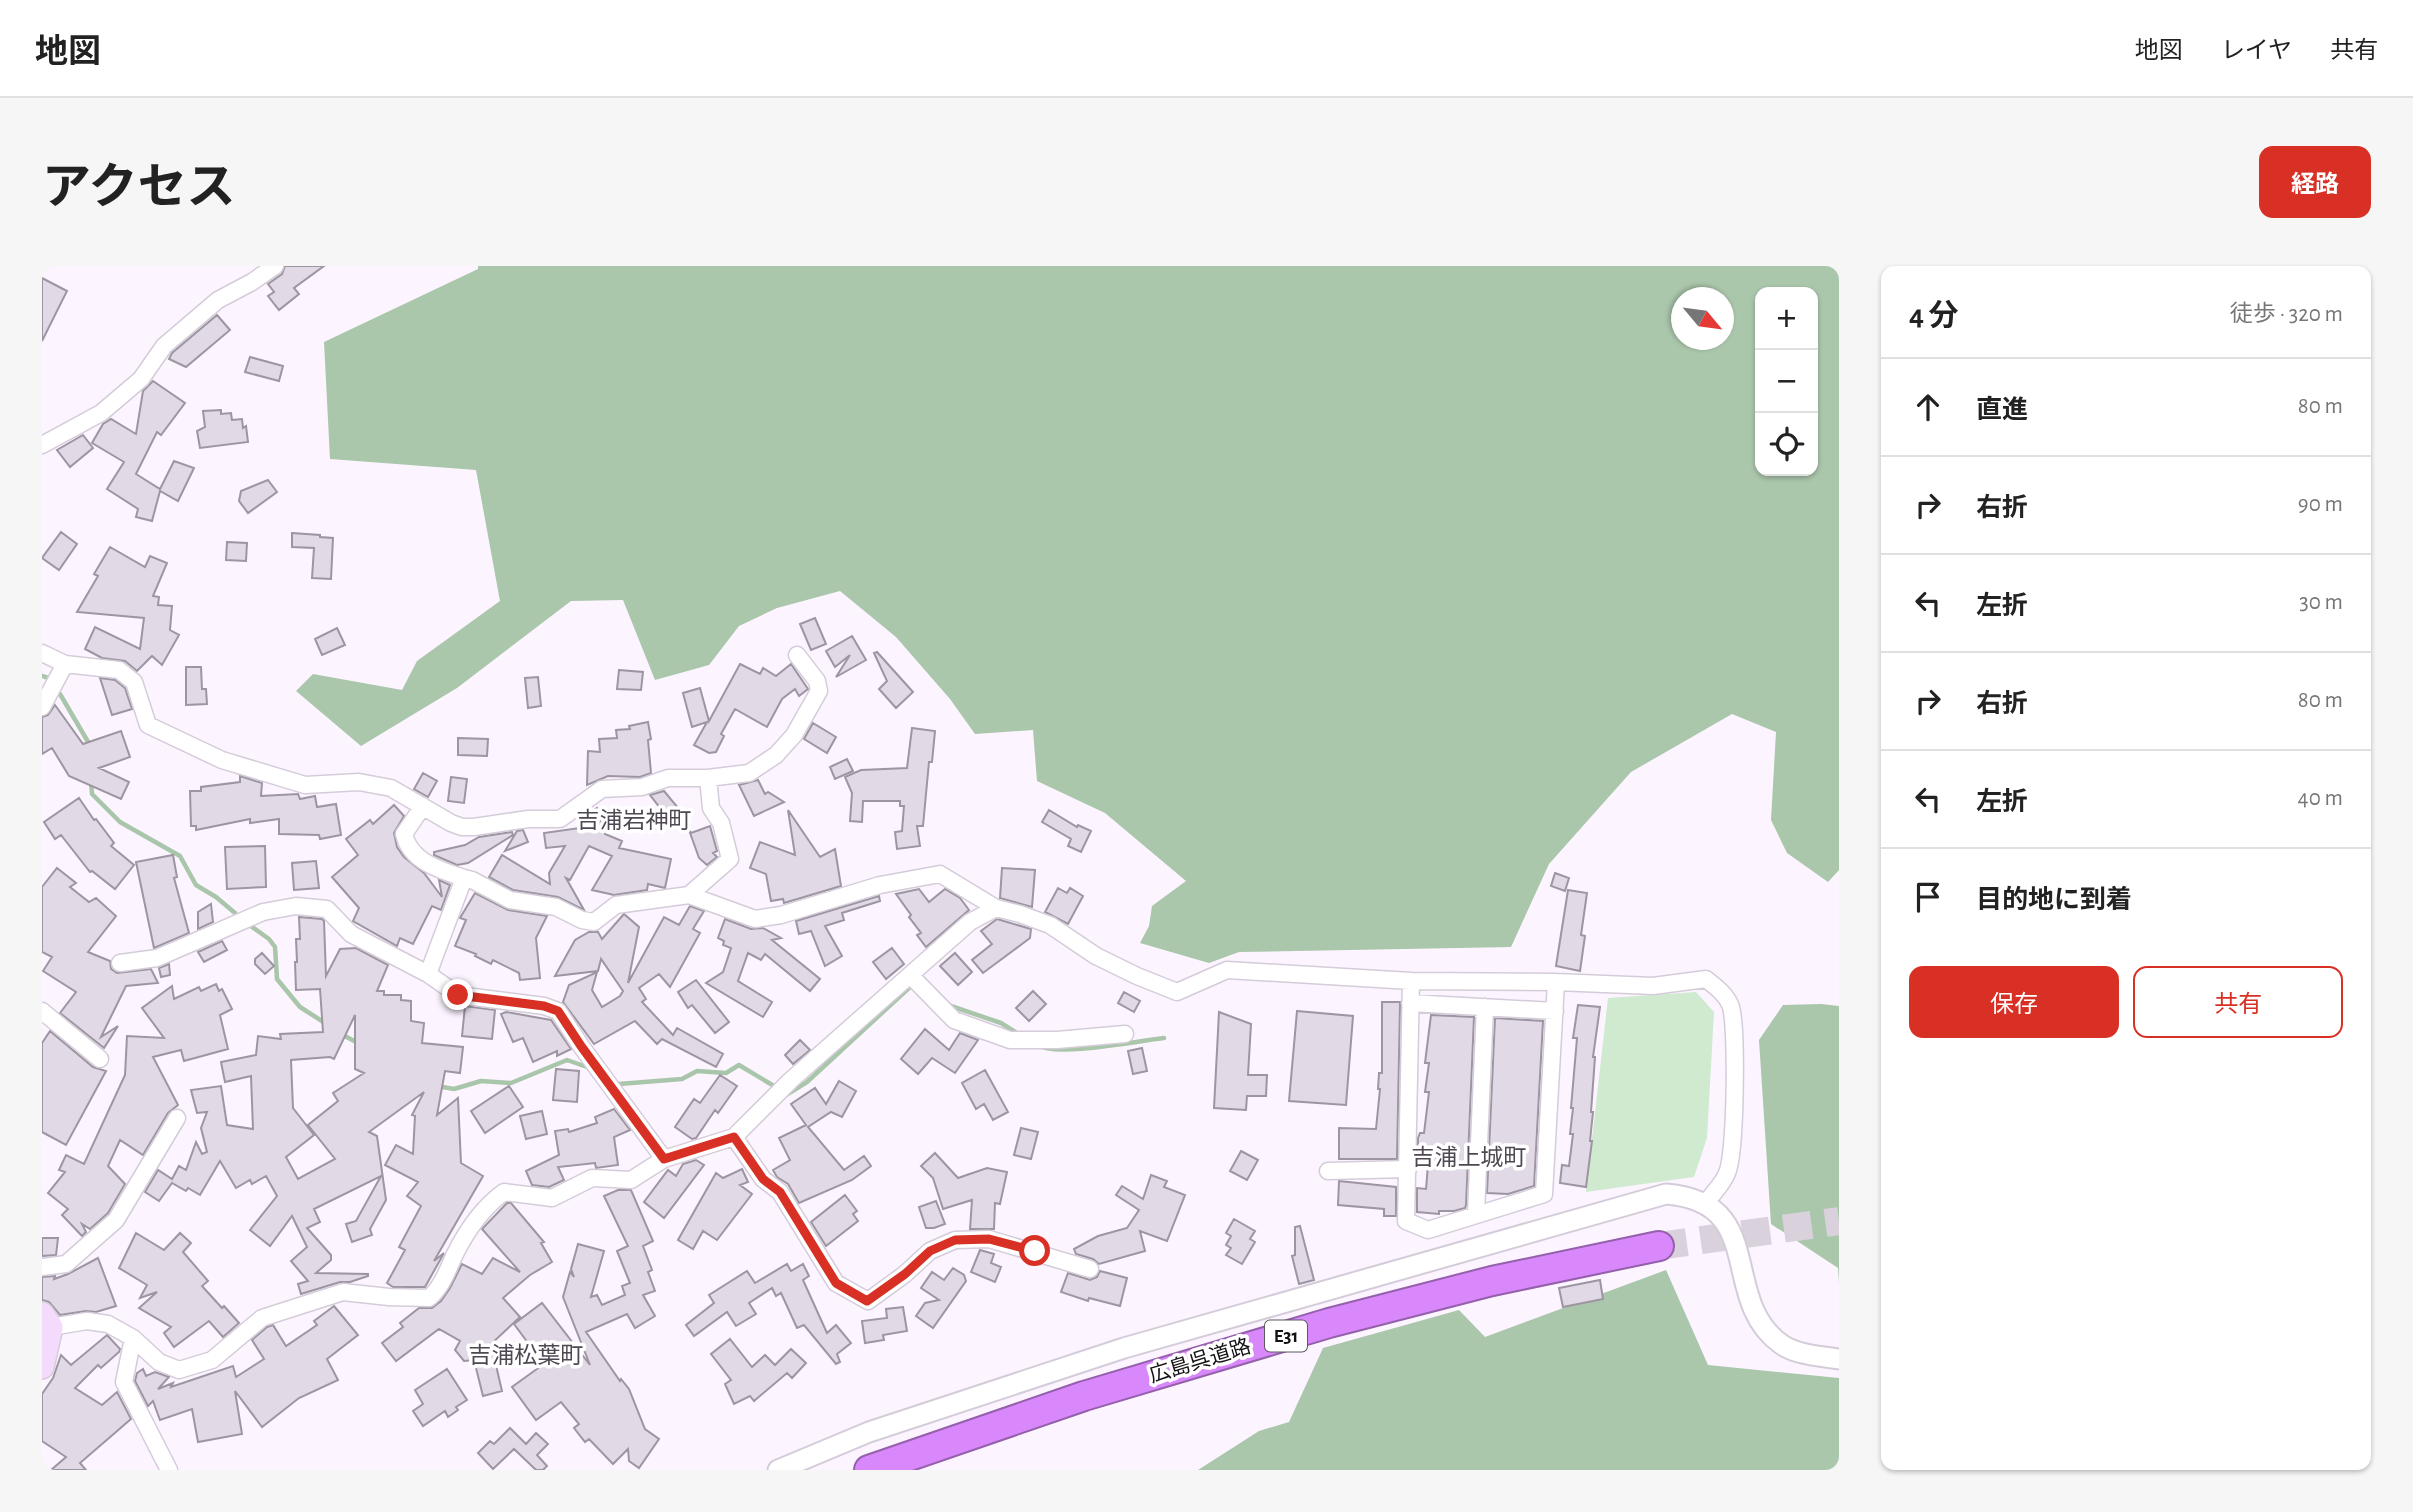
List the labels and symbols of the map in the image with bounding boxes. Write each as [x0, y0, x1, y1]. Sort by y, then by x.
north arrow [1671, 287, 1734, 350]
district label: 吉浦岩神町 [577, 808, 692, 833]
route end [442, 979, 473, 1010]
district label: 吉浦上城町 [1412, 1145, 1527, 1170]
route start [1019, 1235, 1050, 1266]
road number: E31 [1265, 1320, 1307, 1352]
street label: 広島呉道路 [1146, 1335, 1253, 1386]
district label: 吉浦松葉町 [469, 1343, 584, 1368]

